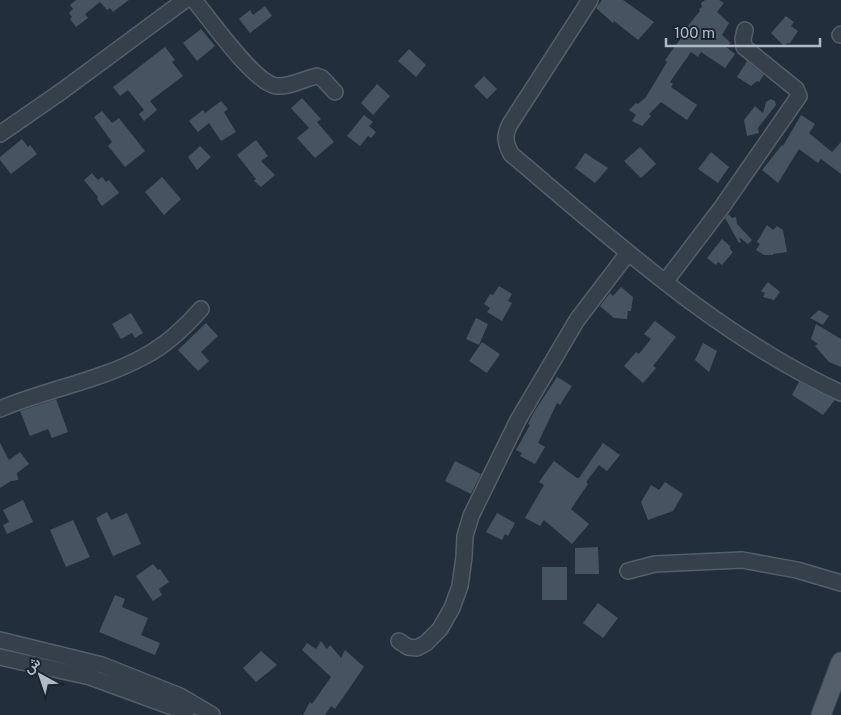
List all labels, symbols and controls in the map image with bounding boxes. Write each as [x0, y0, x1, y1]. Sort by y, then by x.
scale bar [666, 15, 820, 47]
text: 100 m [674, 24, 715, 41]
north arrow [15, 650, 65, 700]
text: ش [20, 653, 44, 677]

